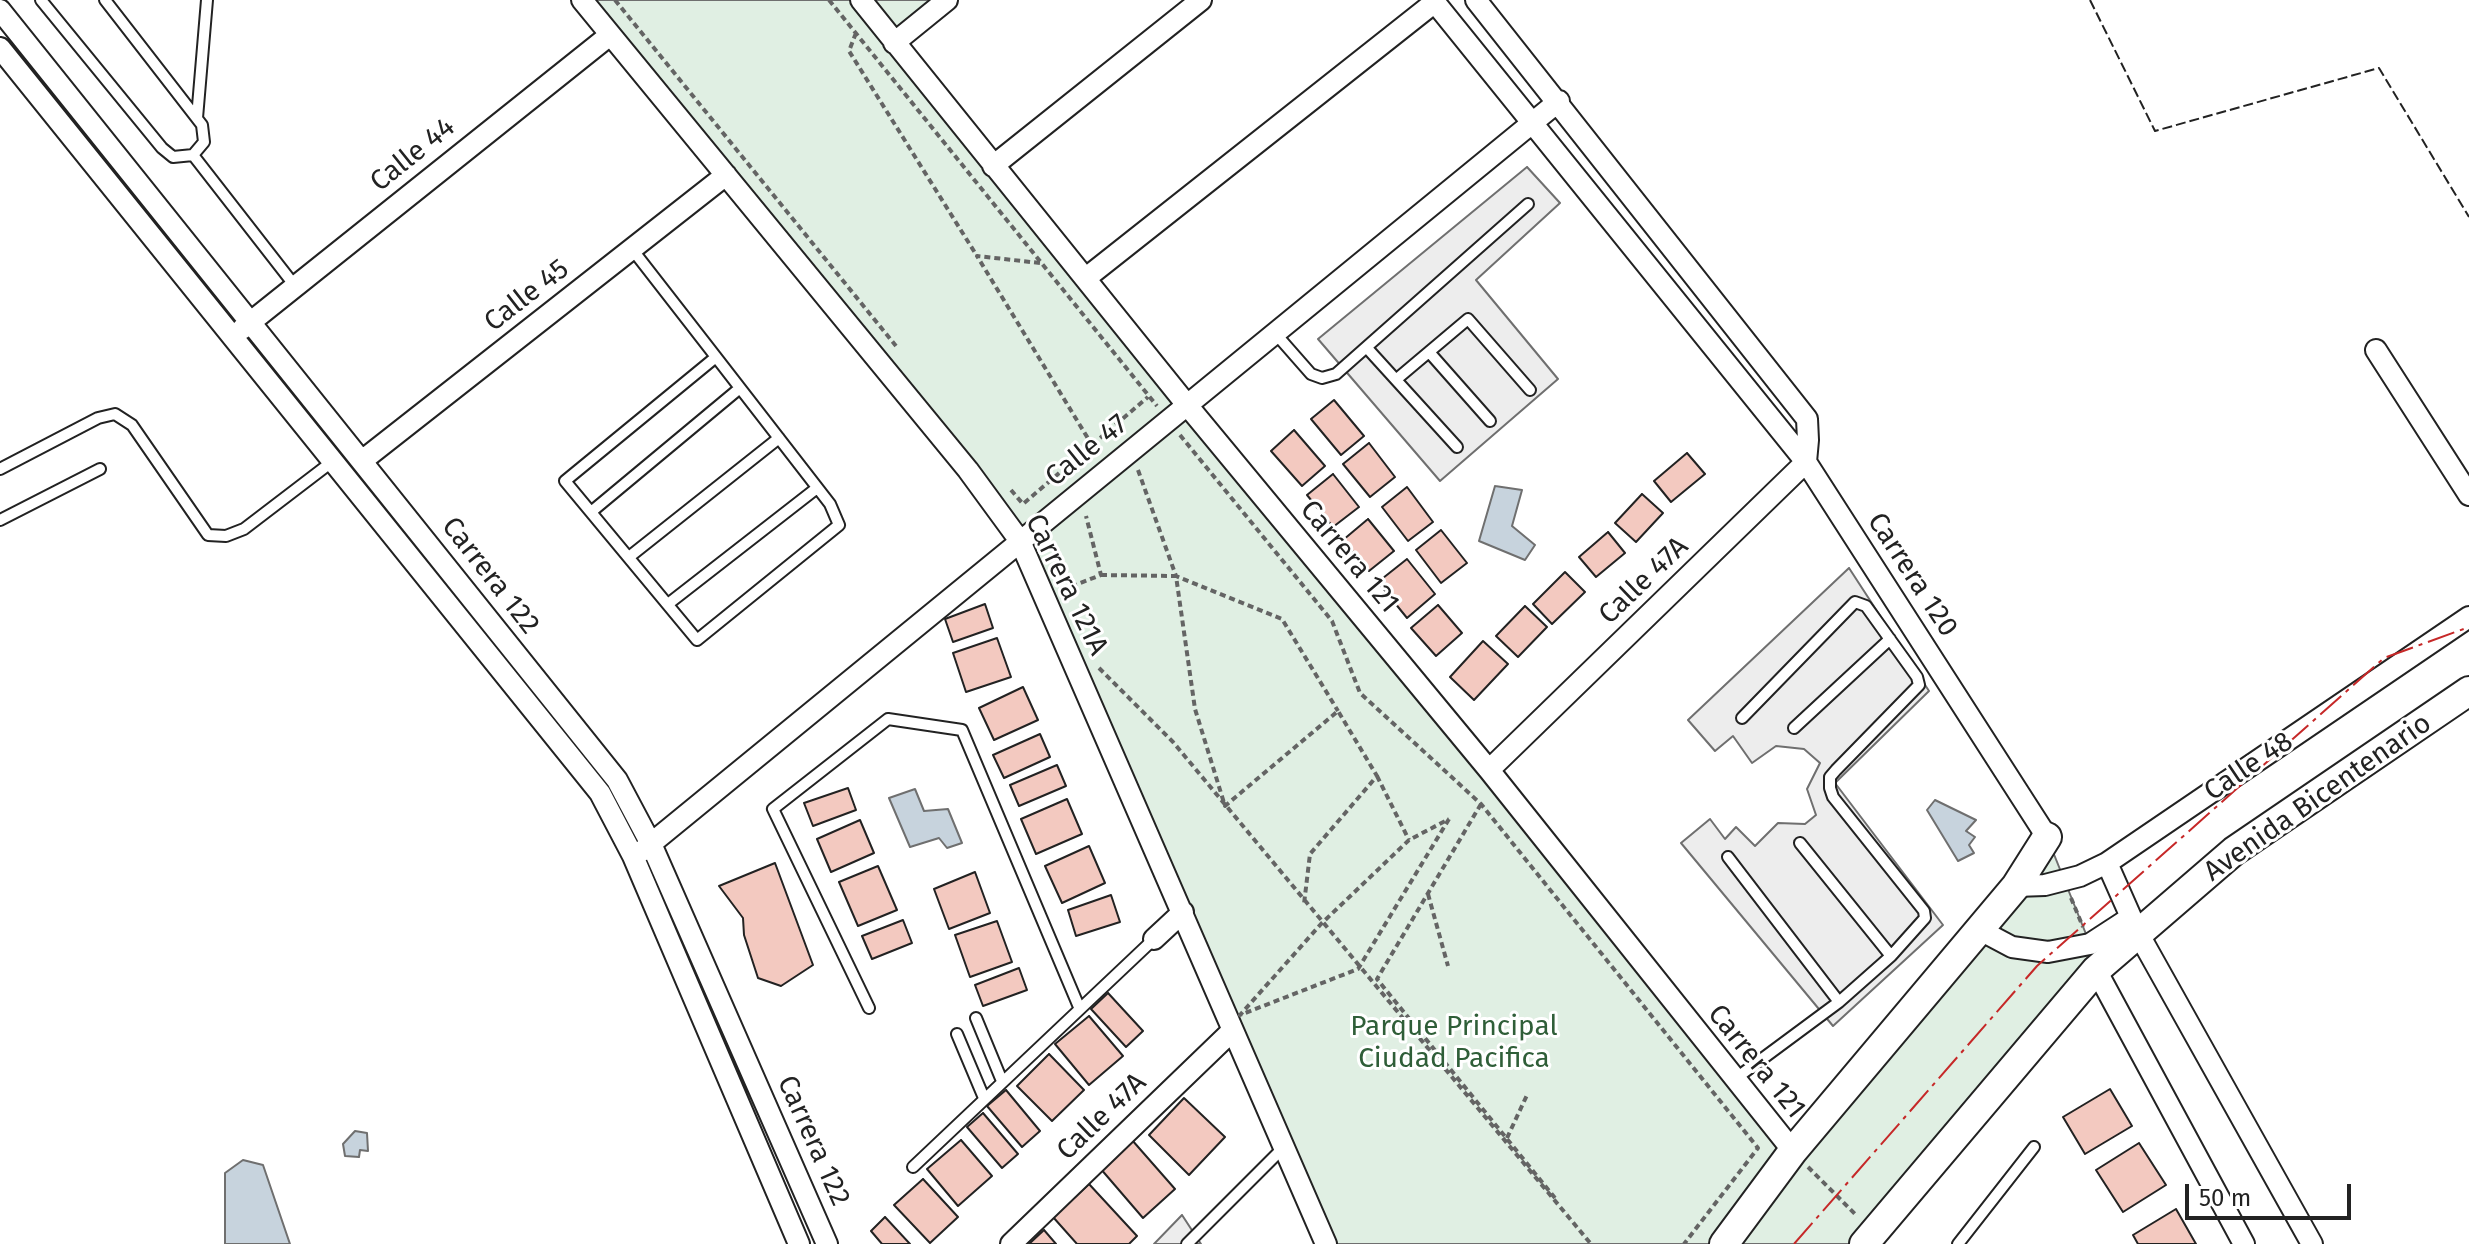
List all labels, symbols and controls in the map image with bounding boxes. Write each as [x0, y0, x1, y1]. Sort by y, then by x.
street label: Calle 44 [364, 111, 462, 199]
street label: Calle 45 [478, 253, 576, 339]
street label: Calle 47 [1039, 408, 1135, 494]
street label: Carrera 121 [1292, 494, 1406, 620]
street label: Carrera 120 [1860, 507, 1964, 643]
street label: Carrera 121A [1017, 509, 1115, 661]
street label: Carrera 122 [434, 511, 546, 641]
street label: Calle 47A [1592, 530, 1696, 632]
street label: Avenida Bicentenario [2198, 707, 2438, 889]
street label: Calle 48 [2198, 725, 2300, 809]
street label: Carrera 121 [1700, 998, 1812, 1126]
park label: Parque Principal Ciudad Pacifica [1350, 1010, 1558, 1076]
street label: Calle 47A [1050, 1066, 1154, 1168]
street label: Carrera 122 [769, 1071, 857, 1211]
scale bar [2189, 1168, 2355, 1218]
text: 50 m [2199, 1184, 2251, 1212]

